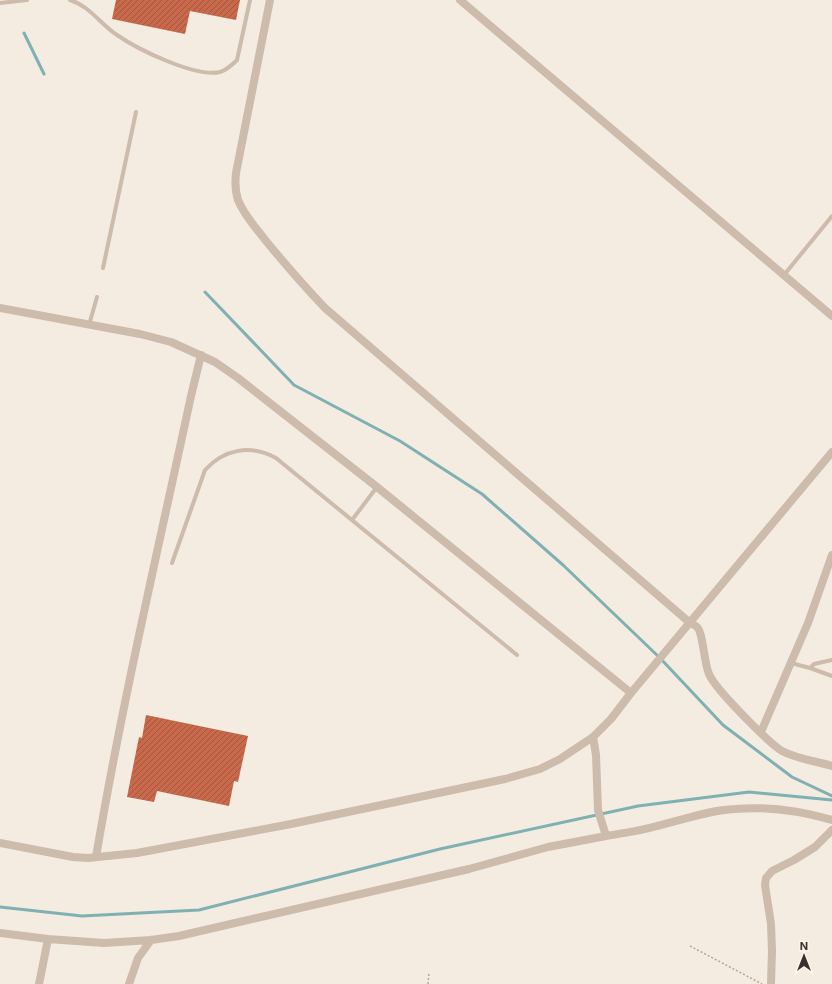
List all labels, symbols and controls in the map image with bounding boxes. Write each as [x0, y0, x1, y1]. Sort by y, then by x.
north arrow [784, 936, 824, 976]
text: N [800, 939, 808, 953]

